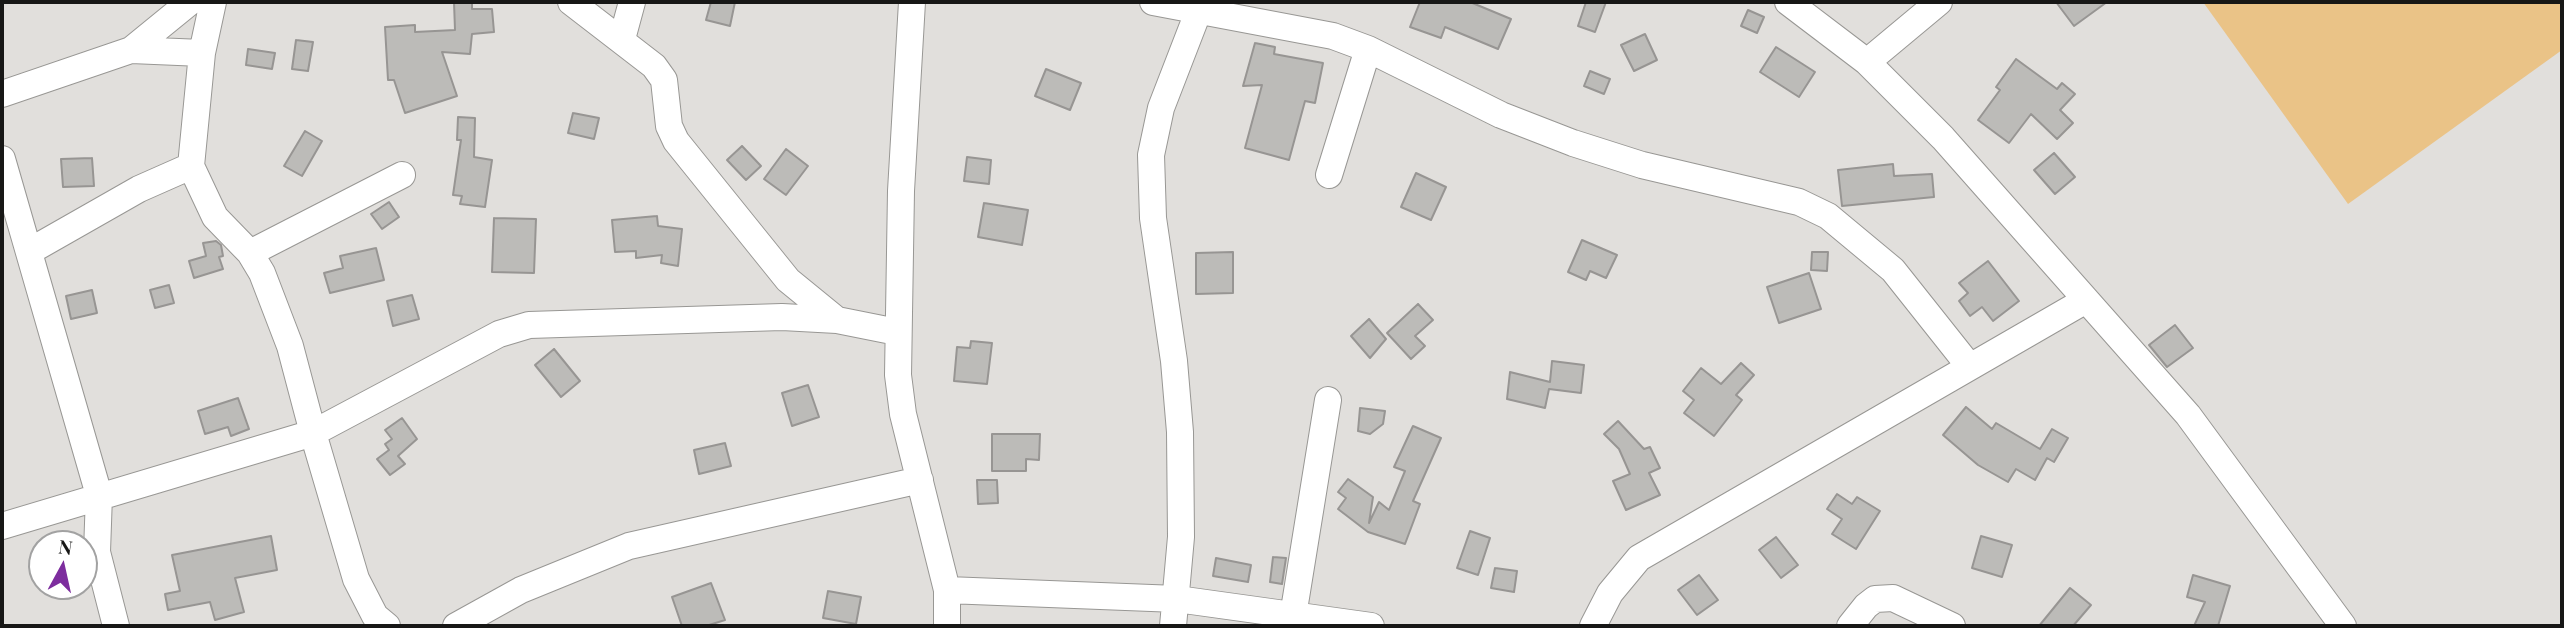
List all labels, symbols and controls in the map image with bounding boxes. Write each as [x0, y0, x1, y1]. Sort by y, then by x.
north arrow [28, 530, 98, 600]
text: N [57, 532, 74, 560]

